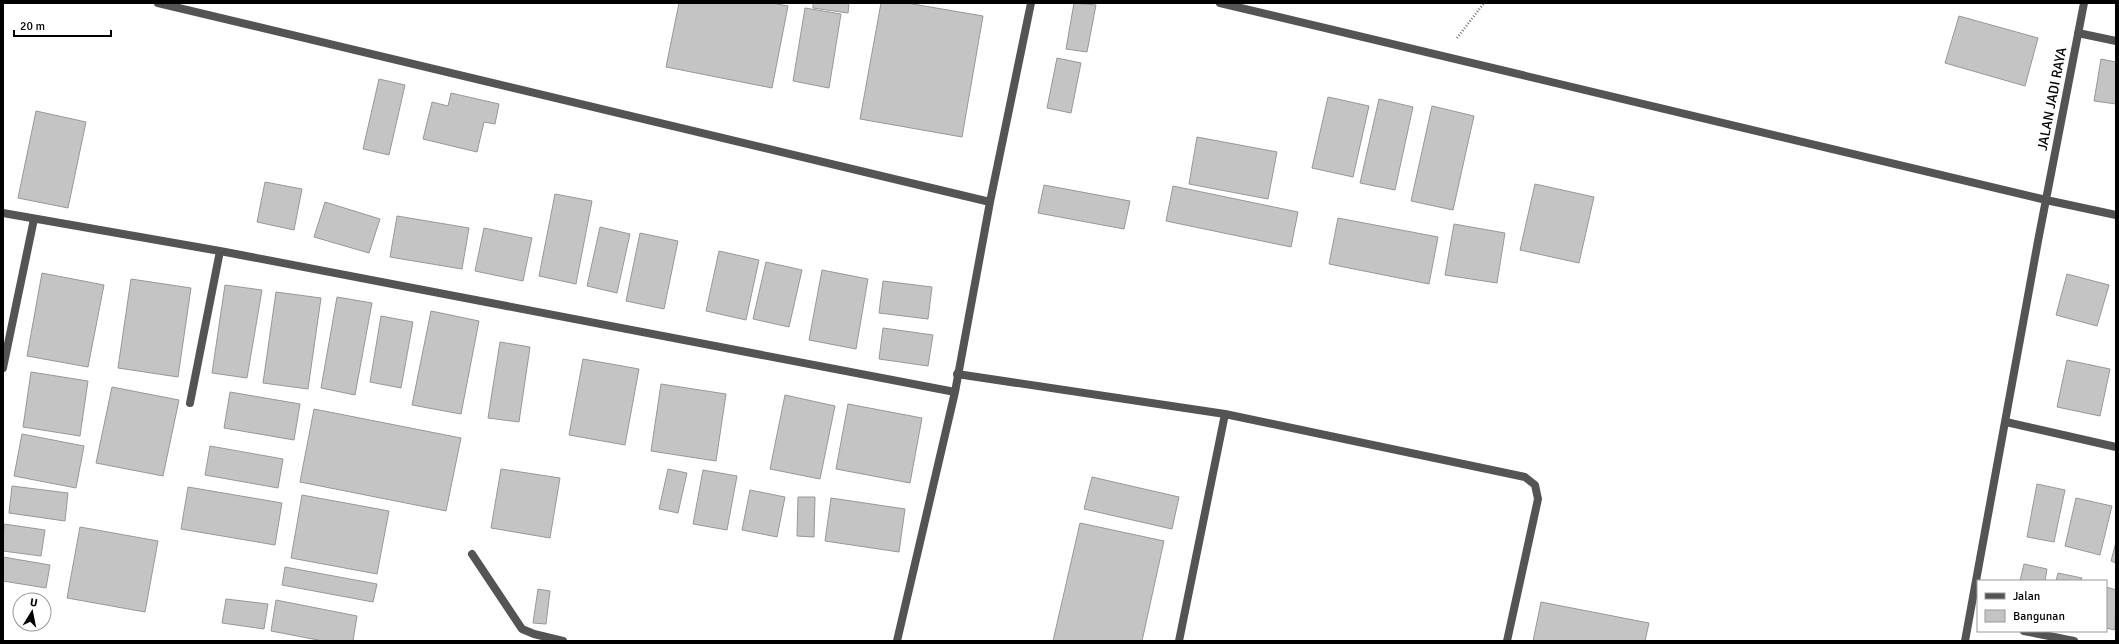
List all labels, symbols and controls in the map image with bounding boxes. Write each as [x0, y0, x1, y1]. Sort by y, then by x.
scale bar [14, 12, 111, 38]
text: 20 m [20, 19, 45, 34]
street label: JALAN JADI RAYA [2034, 45, 2070, 152]
legend [1977, 580, 2107, 632]
text: Jalan [2013, 589, 2040, 604]
north arrow [12, 592, 52, 632]
text: U [29, 596, 38, 610]
text: Bangunan [2013, 609, 2065, 624]

